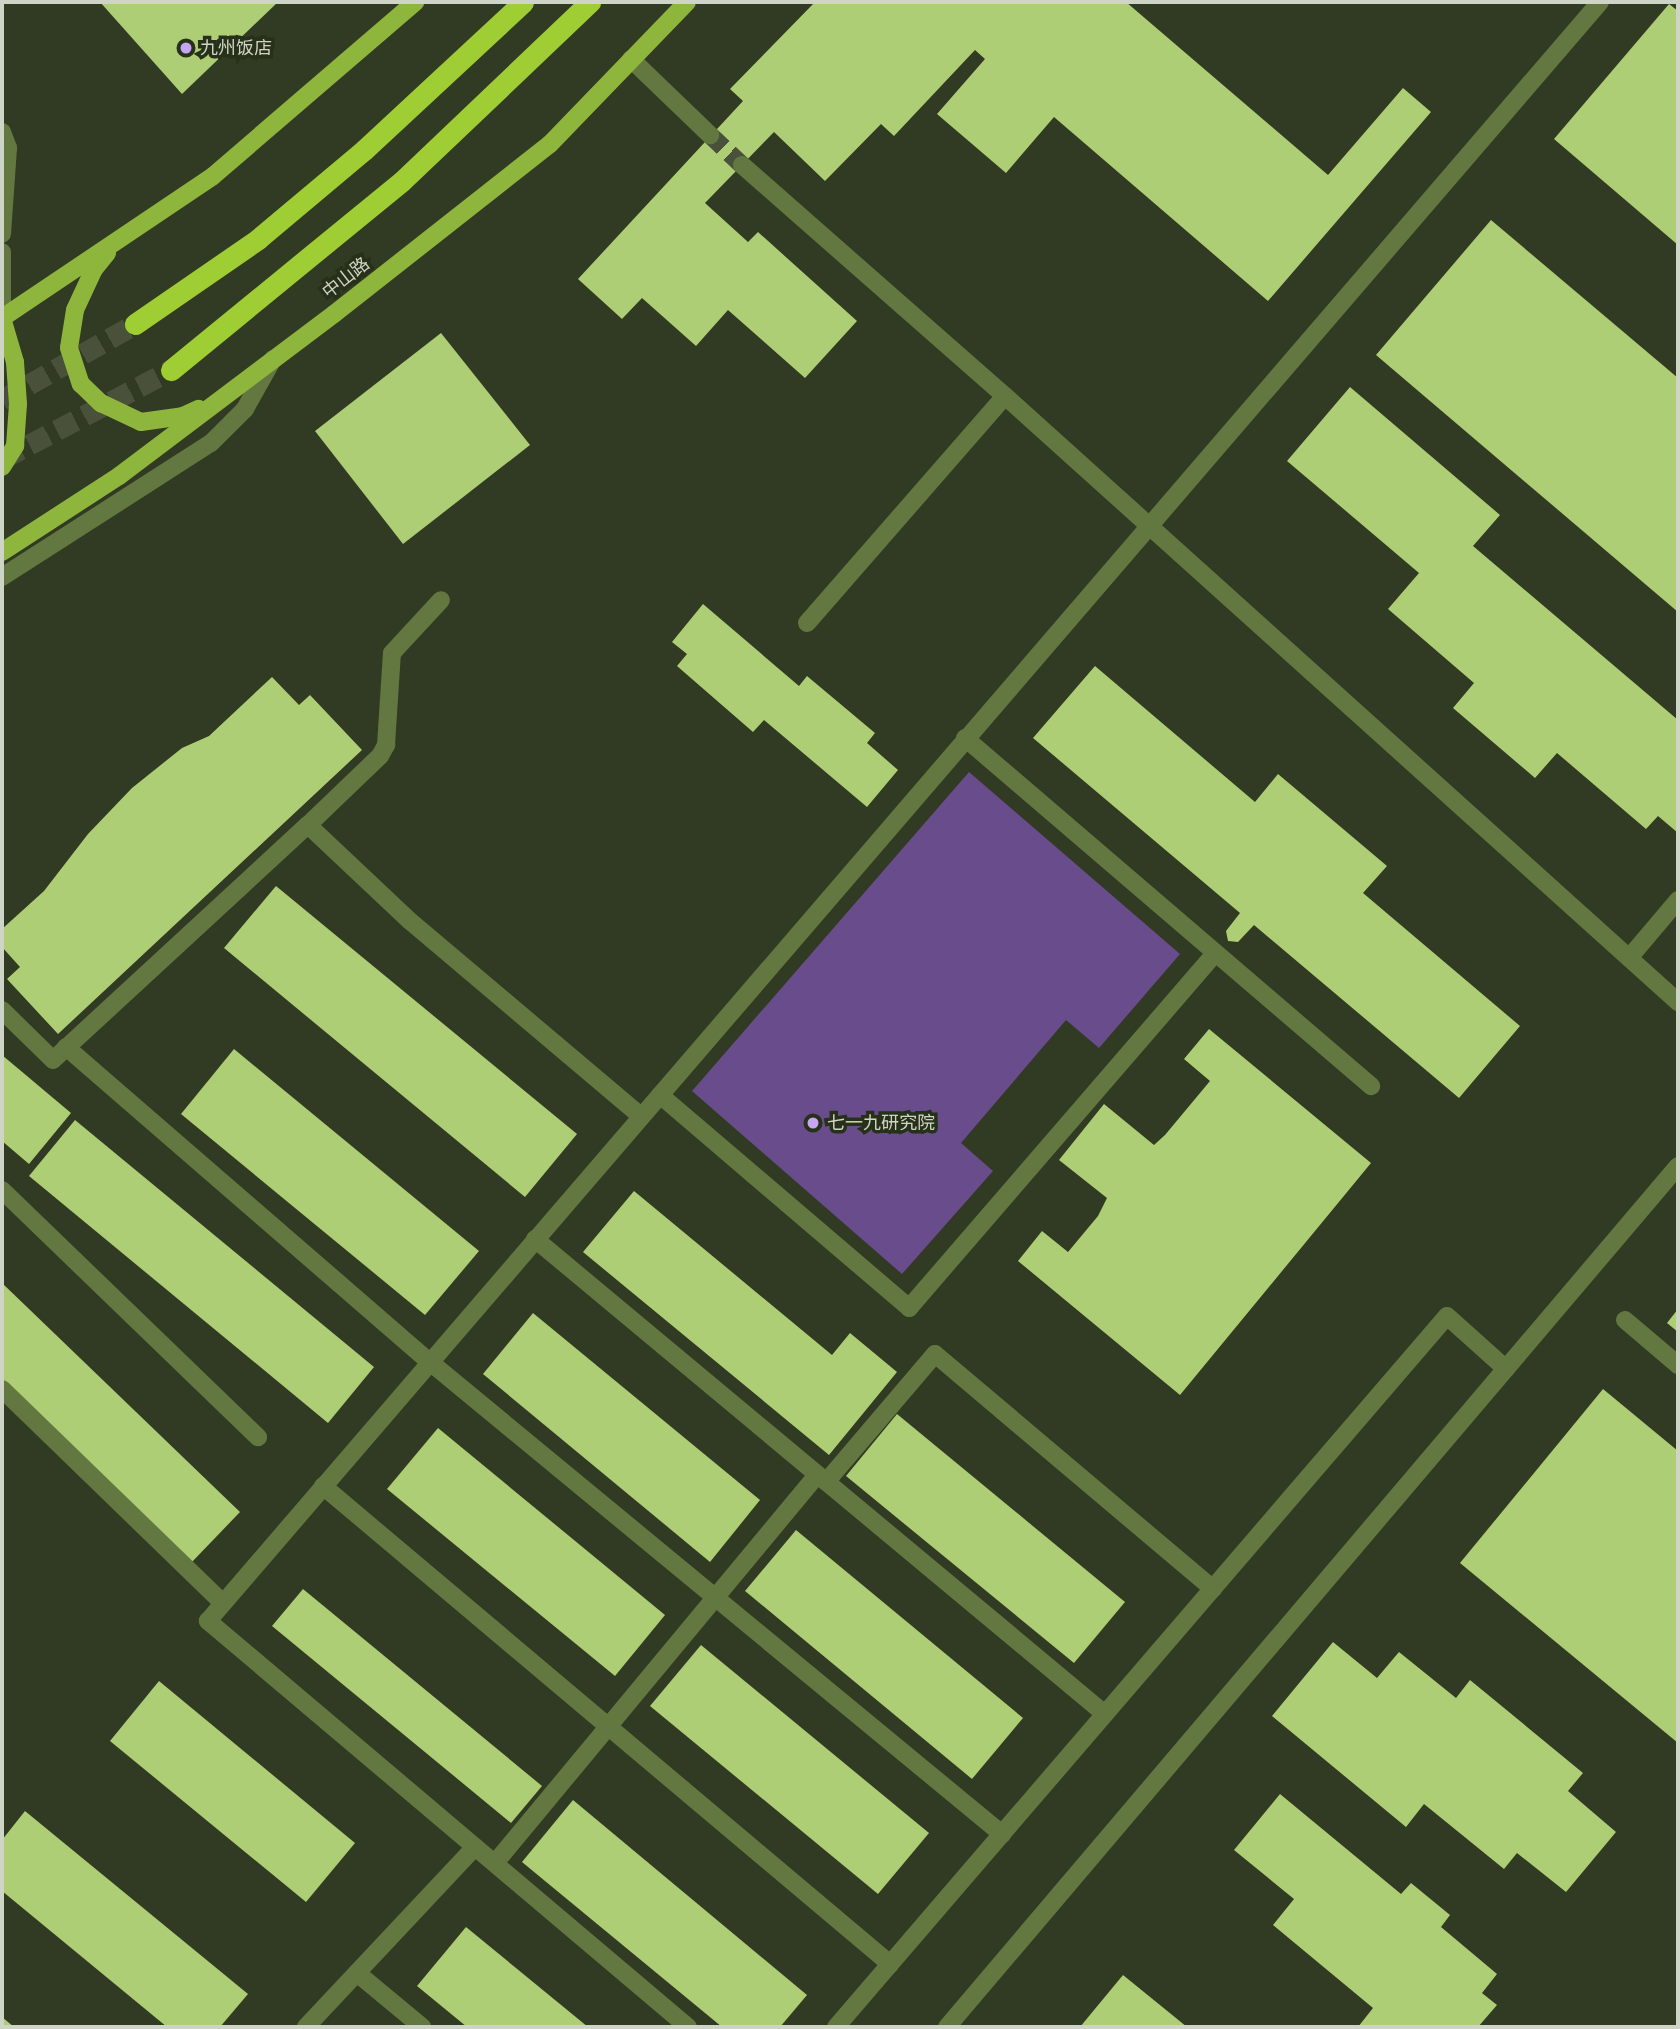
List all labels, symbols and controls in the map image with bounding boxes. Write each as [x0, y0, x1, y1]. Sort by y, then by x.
place label: 九州饭店 [200, 37, 272, 59]
marker: 九州饭店 [178, 40, 194, 56]
street label: 中山路 [318, 253, 374, 303]
place label: 七一九研究院 [827, 1112, 935, 1134]
marker: 七一九研究院 [805, 1115, 821, 1131]

